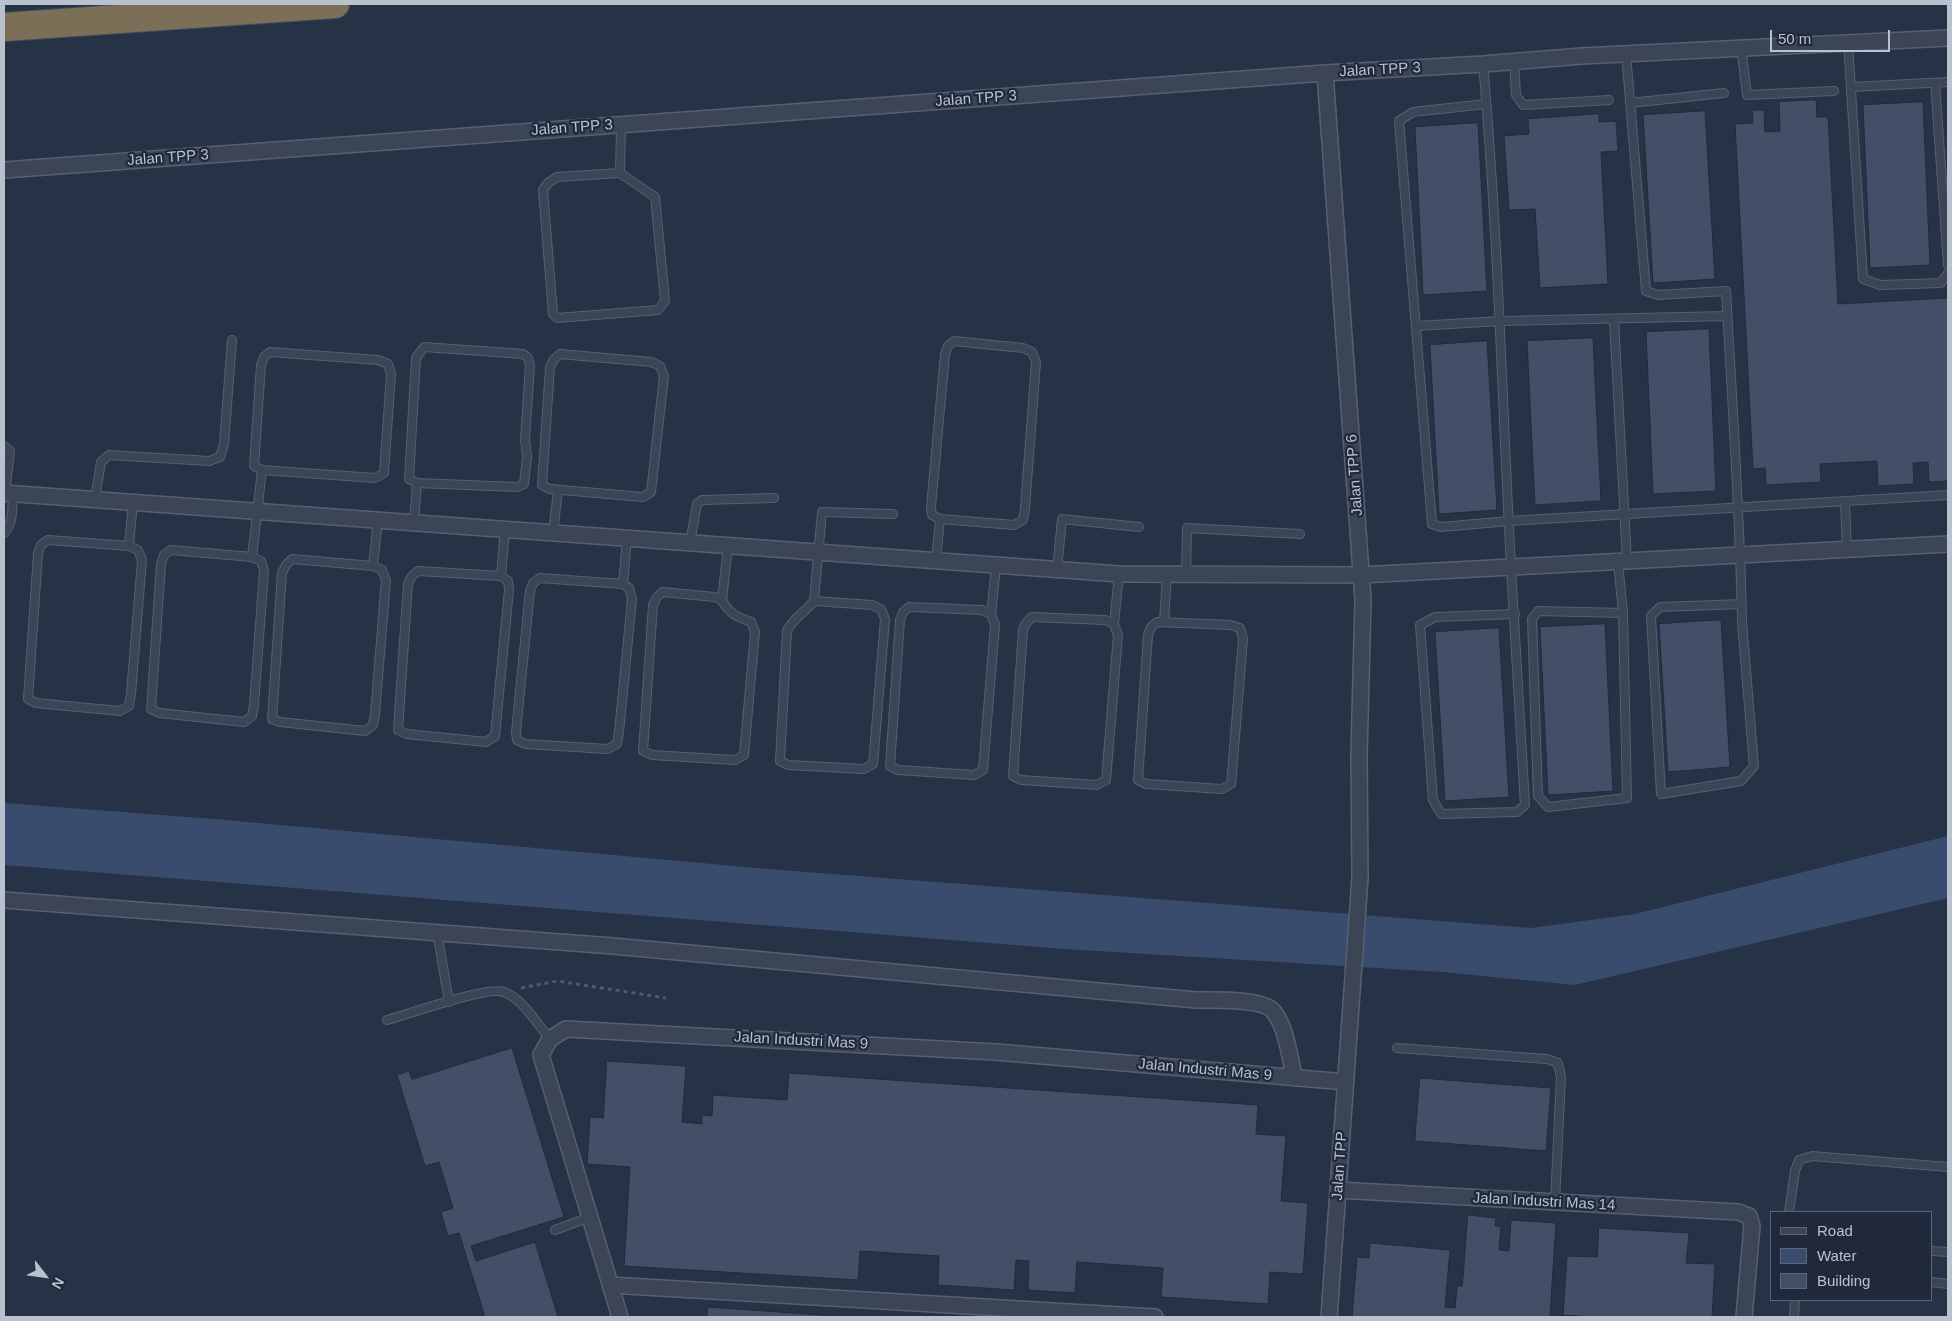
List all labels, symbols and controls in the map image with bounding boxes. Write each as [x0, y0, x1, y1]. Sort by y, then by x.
scale bar [1772, 20, 1892, 52]
text: 50 m [1778, 30, 1811, 47]
street label: Jalan TPP 3 [1339, 59, 1421, 81]
street label: Jalan TPP 3 [935, 87, 1017, 111]
street label: Jalan TPP 3 [531, 116, 613, 140]
street label: Jalan TPP 3 [127, 146, 209, 170]
street label: Jalan TPP 6 [1343, 434, 1367, 516]
street label: Jalan Industri Mas 9 [734, 1028, 868, 1054]
street label: Jalan Industri Mas 9 [1137, 1055, 1273, 1085]
street label: Jalan TPP [1329, 1131, 1351, 1201]
street label: Jalan Industri Mas 14 [1472, 1189, 1616, 1215]
legend [1770, 1211, 1932, 1301]
text: Road [1817, 1222, 1853, 1239]
text: Water [1817, 1247, 1856, 1264]
north arrow [20, 1251, 70, 1301]
text: Building [1817, 1272, 1870, 1289]
text: N [49, 1275, 67, 1292]

